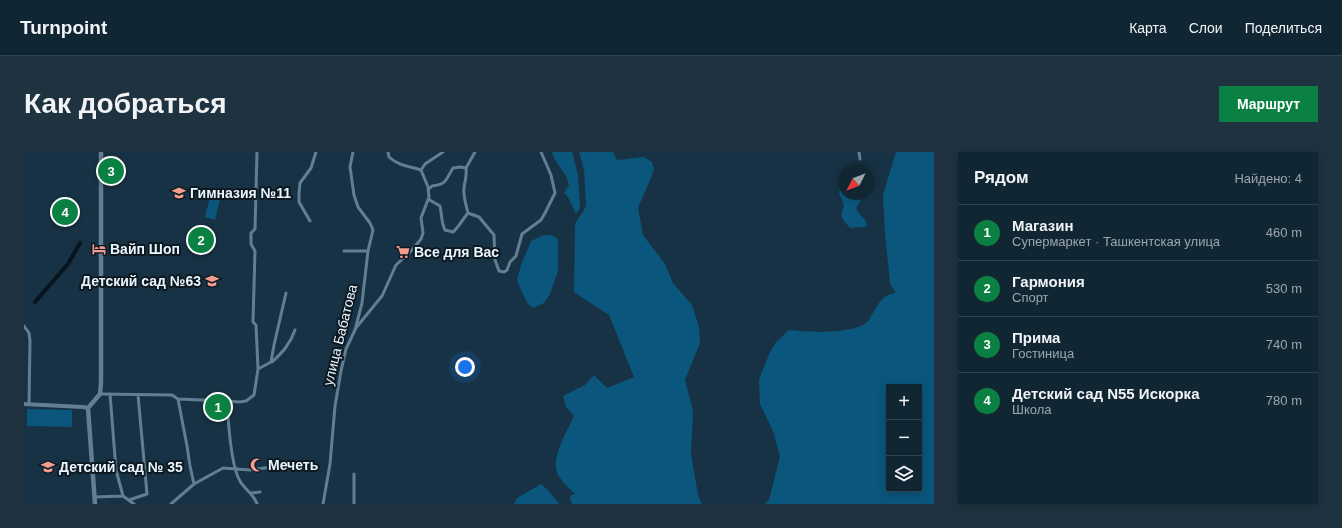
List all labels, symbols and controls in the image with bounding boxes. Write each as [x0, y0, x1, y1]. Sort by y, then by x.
text: Turnpoint [20, 17, 107, 38]
text: Карта [1129, 20, 1167, 36]
text: Слои [1189, 20, 1223, 36]
text: Поделиться [1245, 20, 1322, 36]
button: Маршрут [1219, 86, 1318, 122]
text: Как добраться [24, 88, 226, 119]
pin: 3 [98, 156, 124, 186]
north arrow [838, 164, 874, 200]
text: Рядом [974, 168, 1029, 187]
text: Найдено: 4 [1234, 171, 1302, 186]
school or university icon: Гимназия №11 [171, 185, 187, 201]
place label: Гимназия №11 [190, 185, 291, 201]
pin: 4 [52, 197, 78, 227]
text: Магазин [1012, 217, 1074, 234]
pin: 2 [188, 225, 214, 255]
text: 1 [983, 225, 991, 240]
text: 460 m [1266, 225, 1302, 240]
text: Супермаркет · Ташкентская улица [1012, 234, 1220, 249]
hotel icon: Вайп Шоп [91, 241, 107, 257]
place label: Вайп Шоп [110, 241, 180, 257]
supermarket icon: Все для Вас [395, 244, 411, 260]
place label: Все для Вас [414, 244, 499, 260]
place label: Детский сад №63 [81, 273, 201, 289]
school or university icon: Детский сад №63 [204, 273, 220, 289]
text: Гармония [1012, 273, 1085, 290]
text: 2 [983, 281, 991, 296]
text: 530 m [1266, 281, 1302, 296]
street label: улица Бабатова [320, 283, 360, 387]
text: Спорт [1012, 290, 1049, 305]
text: Прима [1012, 329, 1060, 346]
text: 3 [983, 337, 991, 352]
text: 740 m [1266, 337, 1302, 352]
text: Гостиница [1012, 346, 1074, 361]
your location [455, 357, 475, 377]
map controls [886, 384, 922, 492]
button: + [886, 384, 922, 420]
text: Детский сад N55 Искорка [1012, 385, 1199, 402]
pin: 1 [205, 392, 231, 422]
text: 4 [983, 393, 991, 408]
text: 780 m [1266, 393, 1302, 408]
text: Школа [1012, 402, 1052, 417]
button: − [886, 420, 922, 456]
button: layers [886, 456, 922, 492]
mosque icon: Мечеть [249, 457, 265, 473]
place label: Мечеть [268, 457, 319, 473]
school or university icon: Детский сад № 35 [40, 459, 56, 475]
place label: Детский сад № 35 [59, 459, 183, 475]

